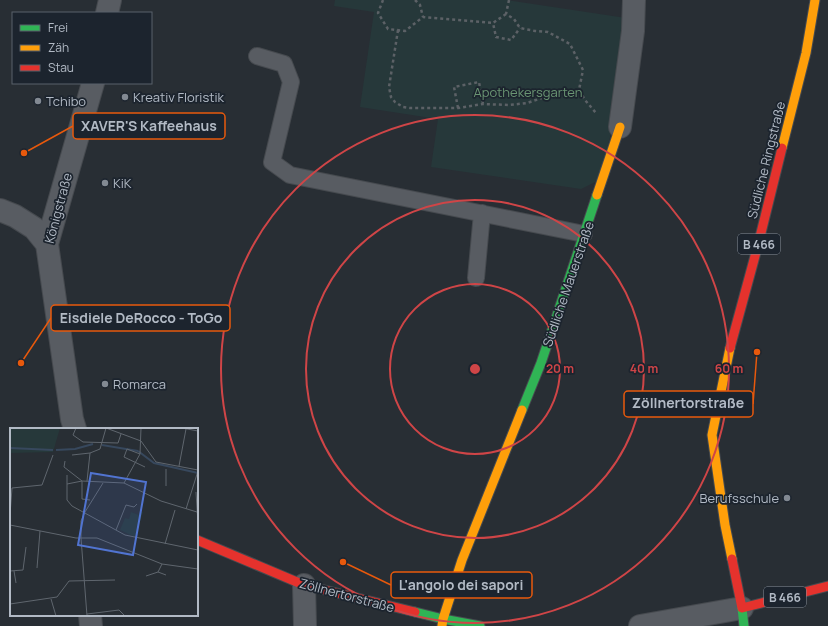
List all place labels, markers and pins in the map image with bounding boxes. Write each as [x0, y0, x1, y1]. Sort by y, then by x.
place label: Kreativ Floristik [133, 88, 224, 106]
place label: Tchibo [46, 92, 86, 110]
marker: Kreativ Floristik [120, 92, 130, 102]
marker: Tchibo [33, 96, 43, 106]
callout: XAVER'S Kaffeehaus [73, 113, 225, 139]
place label: KiK [113, 174, 132, 192]
marker: KiK [100, 178, 110, 188]
callout: Eisdiele DeRocco - ToGo [51, 305, 230, 331]
centre of rings [468, 362, 482, 376]
place label: Romarca [113, 375, 166, 393]
marker: Romarca [100, 379, 110, 389]
callout: Zöllnertorstraße [624, 391, 753, 417]
place label: Berufsschule [699, 489, 779, 507]
marker: Berufsschule [782, 493, 792, 503]
callout: L'angolo dei sapori [391, 572, 532, 598]

